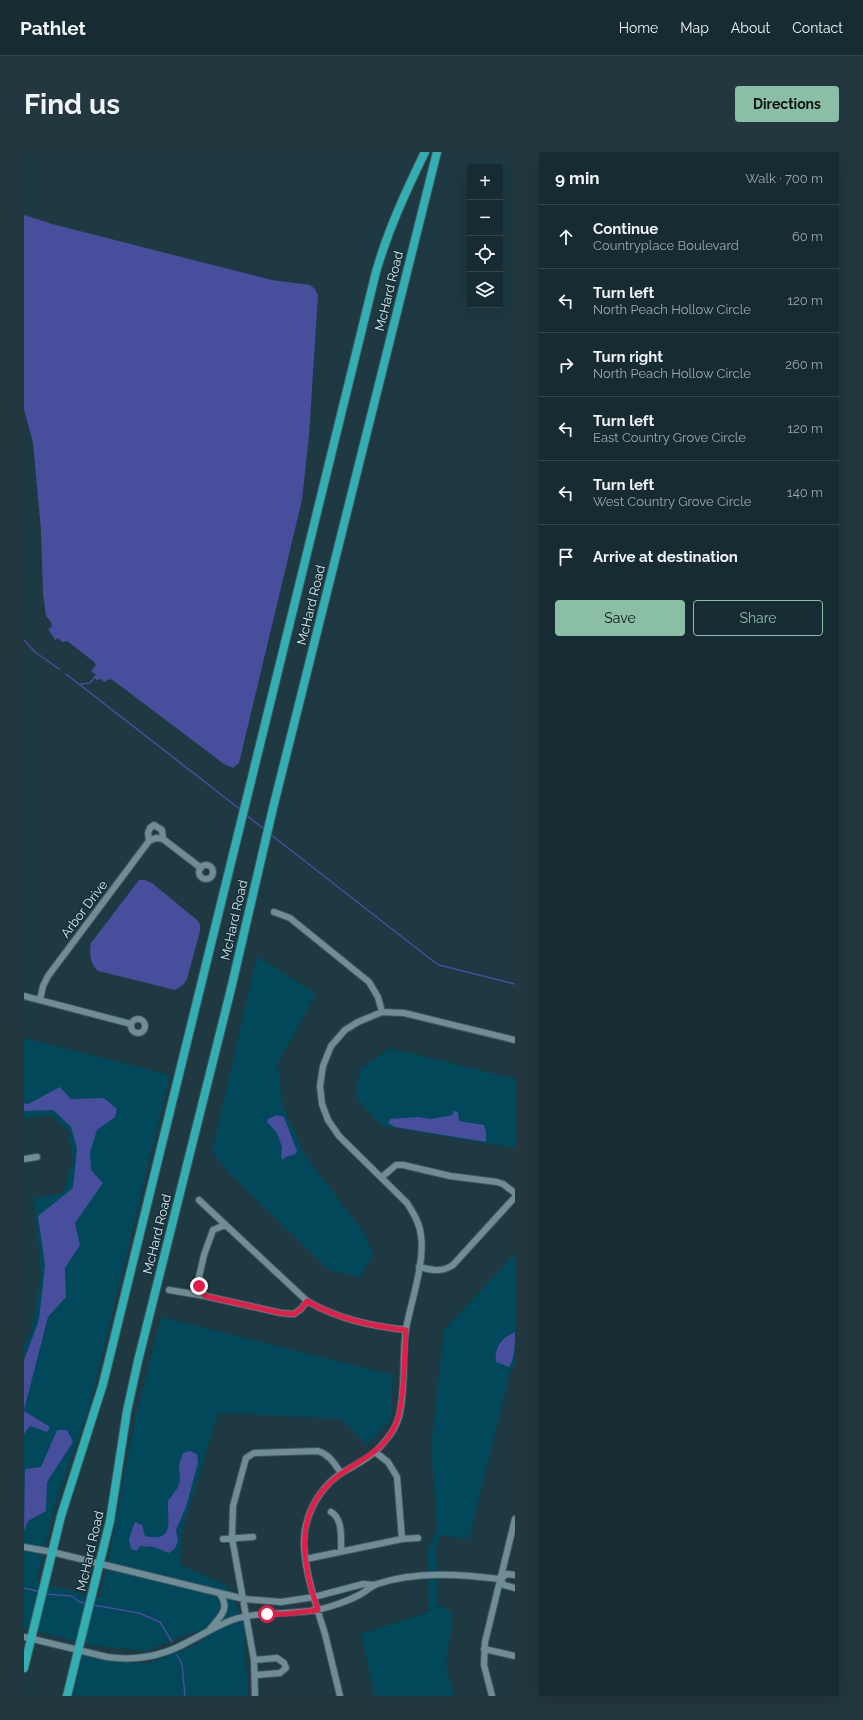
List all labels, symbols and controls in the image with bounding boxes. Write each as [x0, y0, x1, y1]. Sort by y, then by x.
text: Pathlet [20, 17, 86, 39]
text: Home [619, 20, 658, 36]
text: Map [680, 20, 709, 36]
text: About [731, 20, 770, 36]
text: Contact [792, 20, 843, 36]
button: Directions [735, 86, 839, 122]
text: Find us [24, 88, 120, 121]
map controls [467, 164, 503, 308]
button: + [467, 164, 503, 200]
text: 9 min [555, 168, 600, 188]
text: Walk · 700 m [745, 171, 823, 186]
button: − [467, 200, 503, 236]
text: Continue [593, 220, 658, 238]
icon: ahead [555, 226, 577, 248]
text: 60 m [792, 229, 823, 244]
button: locate [467, 236, 503, 272]
text: Countryplace Boulevard [593, 238, 739, 253]
street label: McHard Road [372, 249, 406, 333]
button: layers [467, 272, 503, 308]
text: Turn left [593, 284, 654, 302]
icon: left [555, 290, 577, 312]
text: 120 m [787, 293, 823, 308]
text: North Peach Hollow Circle [593, 302, 751, 317]
text: Turn right [593, 348, 663, 366]
icon: right [555, 354, 577, 376]
text: 260 m [785, 357, 823, 372]
text: North Peach Hollow Circle [593, 366, 751, 381]
text: Turn left [593, 412, 654, 430]
icon: left [555, 418, 577, 440]
text: 120 m [787, 421, 823, 436]
text: East Country Grove Circle [593, 430, 746, 445]
text: Turn left [593, 476, 654, 494]
icon: left [555, 482, 577, 504]
text: 140 m [787, 485, 823, 500]
text: West Country Grove Circle [593, 494, 751, 509]
icon: arrive [555, 546, 577, 568]
text: Arrive at destination [593, 548, 738, 566]
street label: McHard Road [294, 563, 328, 647]
button: Save [555, 600, 685, 636]
button: Share [693, 600, 823, 636]
street label: Arbor Drive [58, 877, 111, 941]
street label: McHard Road [217, 878, 251, 962]
street label: McHard Road [140, 1192, 174, 1276]
route end [190, 1277, 208, 1295]
street label: McHard Road [73, 1509, 107, 1593]
route start [258, 1605, 276, 1623]

